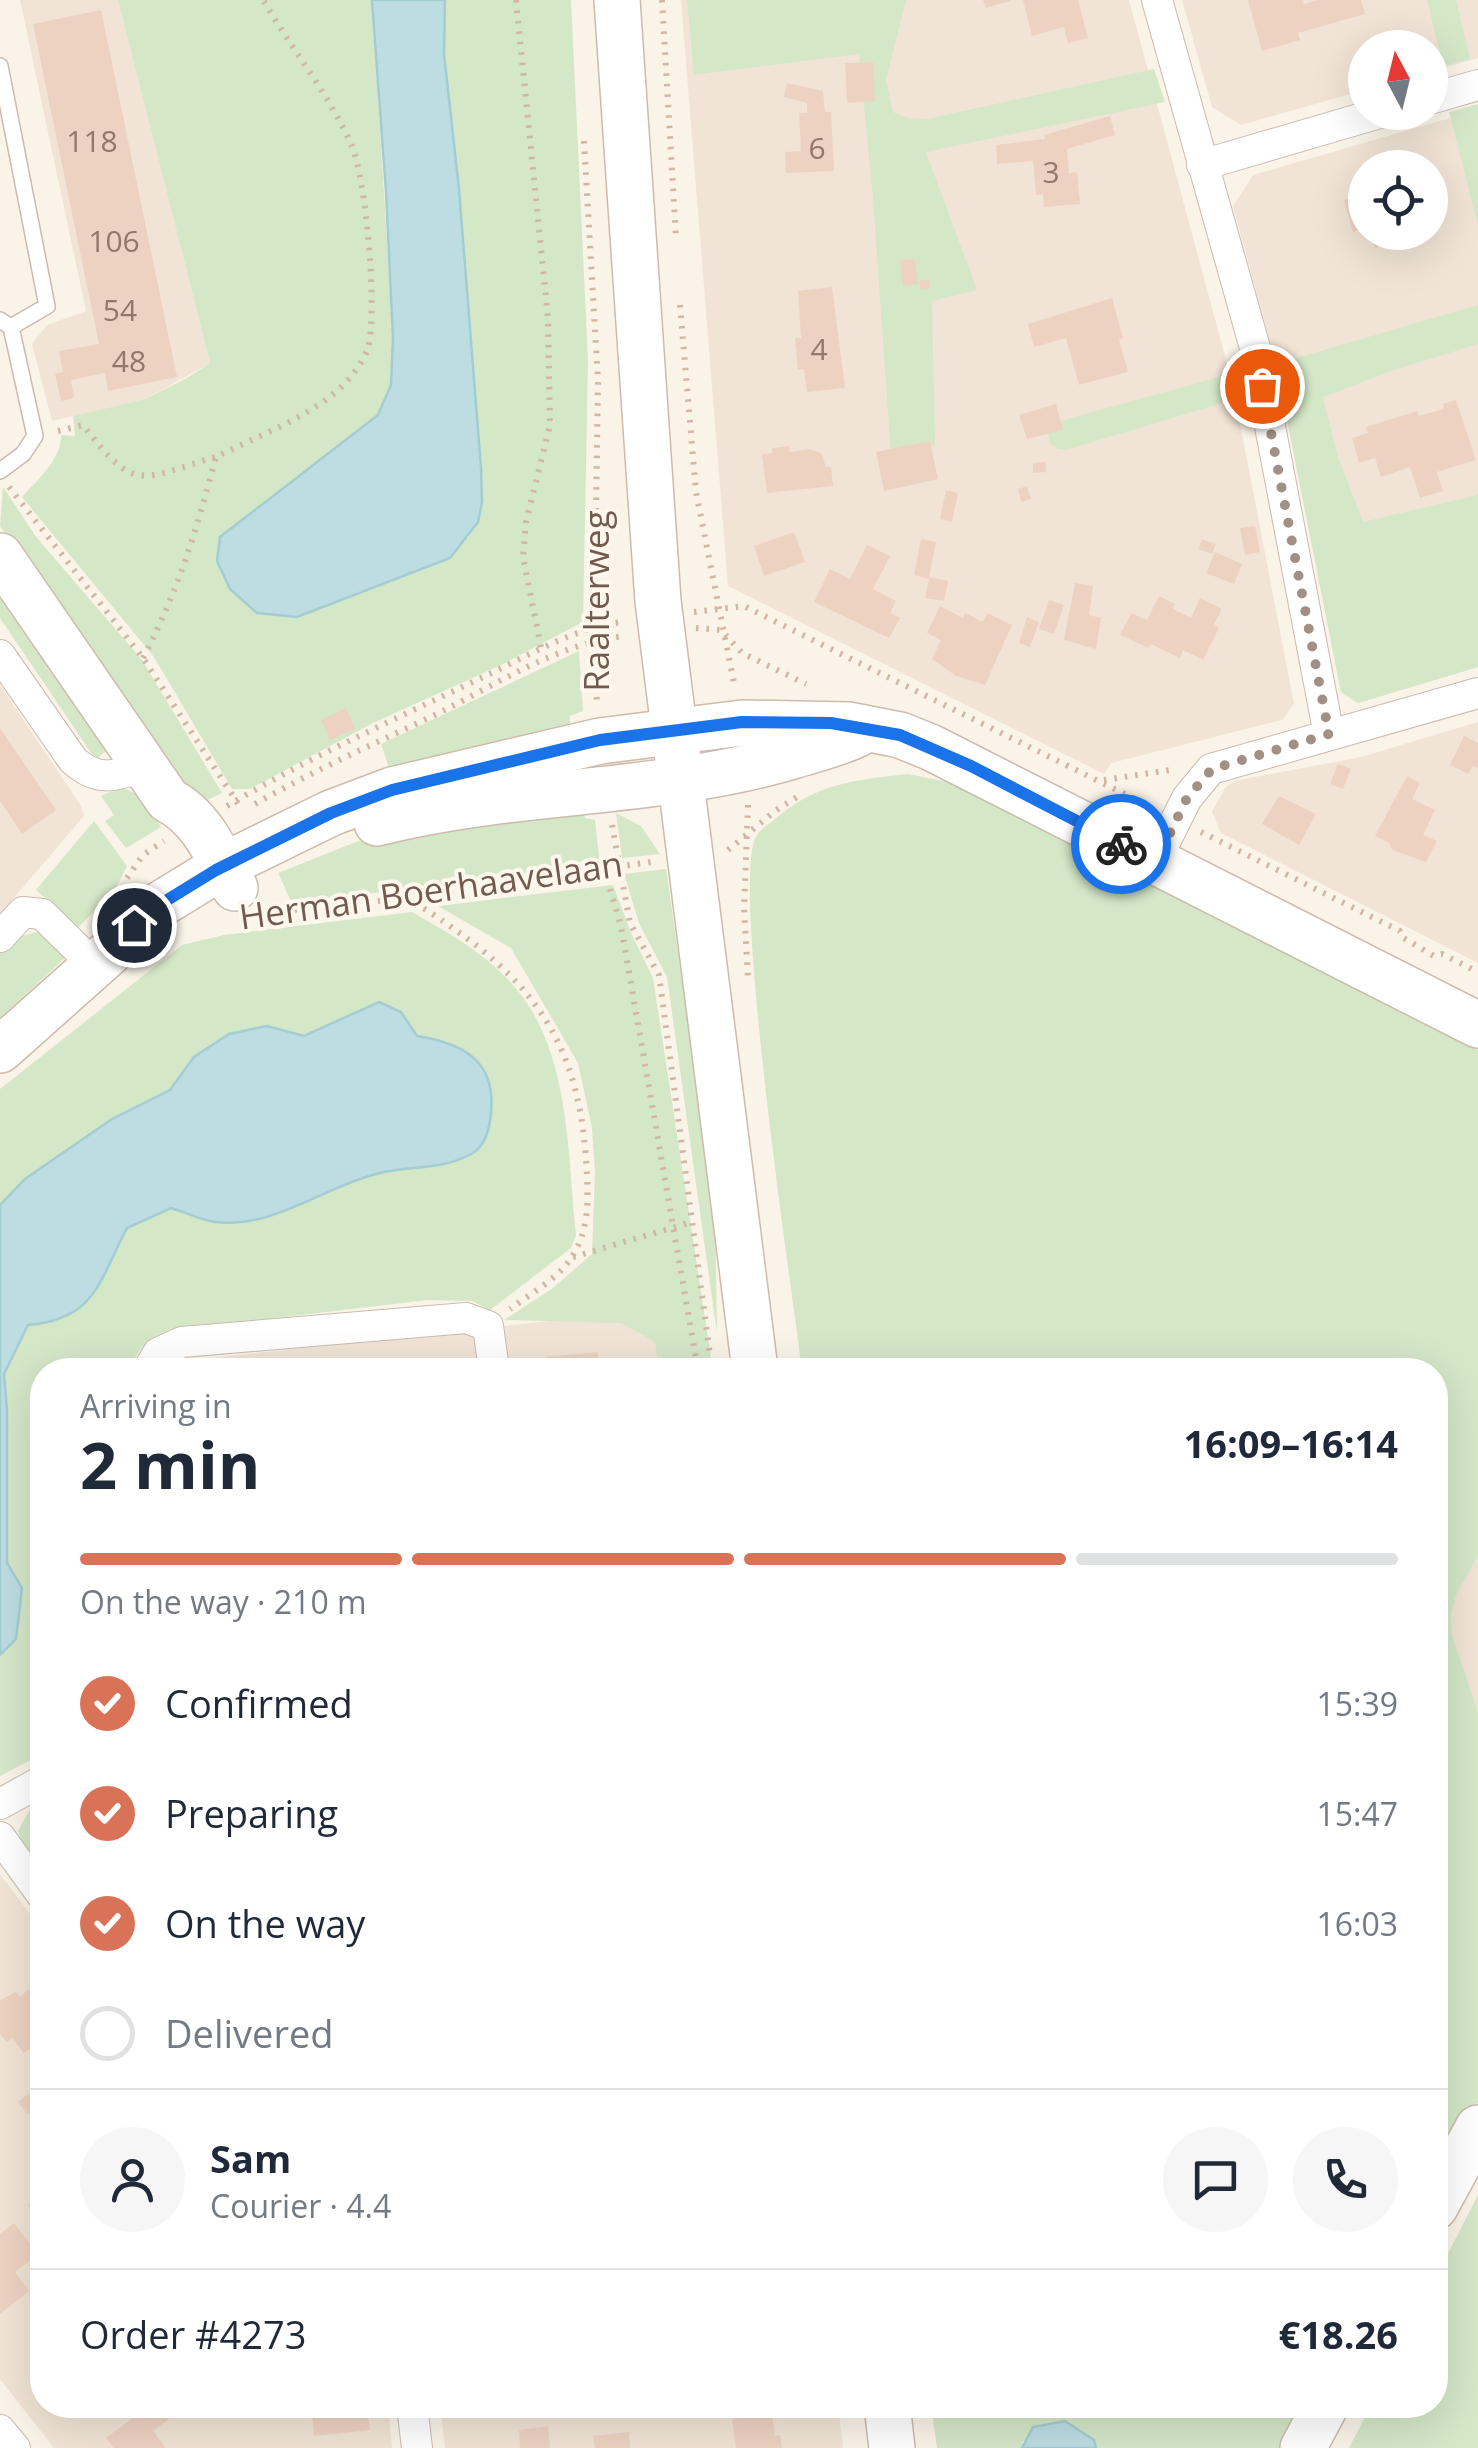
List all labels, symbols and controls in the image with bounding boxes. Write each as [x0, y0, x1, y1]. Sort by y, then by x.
north arrow [1348, 30, 1448, 130]
map controls [1348, 30, 1448, 250]
house number: 118 [66, 120, 118, 161]
house number: 6 [808, 127, 826, 168]
button: locate [1348, 150, 1448, 250]
house number: 3 [1042, 151, 1060, 192]
house number: 106 [88, 220, 140, 261]
house number: 54 [103, 289, 137, 330]
house number: 4 [810, 328, 828, 369]
house number: 48 [112, 340, 146, 381]
pin [1220, 344, 1305, 429]
icon: bag [1235, 359, 1290, 414]
street label: Raalterweg [572, 510, 619, 692]
courier [1071, 794, 1171, 894]
icon: bike [1094, 817, 1149, 872]
street label: Herman Boerhaavelaan [236, 839, 625, 940]
pin [92, 883, 177, 968]
icon: home [107, 898, 162, 953]
text: Arriving in [80, 1384, 232, 1427]
text: 16:09–16:14 [1184, 1417, 1398, 1469]
text: 2 min [80, 1420, 260, 1508]
text: On the way · 210 m [80, 1580, 367, 1623]
icon: check [80, 1676, 135, 1731]
text: Confirmed [165, 1677, 353, 1729]
text: 15:39 [1316, 1682, 1398, 1725]
icon: check [80, 1786, 135, 1841]
text: Preparing [165, 1787, 338, 1839]
text: 15:47 [1316, 1792, 1398, 1835]
icon: check [80, 1896, 135, 1951]
text: On the way [165, 1897, 365, 1949]
text: 16:03 [1316, 1902, 1398, 1945]
text: Delivered [165, 2007, 334, 2059]
button: person [80, 2127, 185, 2232]
button: chat [1163, 2127, 1268, 2232]
button: phone [1293, 2127, 1398, 2232]
text: Sam [210, 2132, 291, 2184]
text: Courier · 4.4 [210, 2184, 391, 2227]
text: Order #4273 [80, 2308, 307, 2360]
text: €18.26 [1279, 2308, 1398, 2360]

